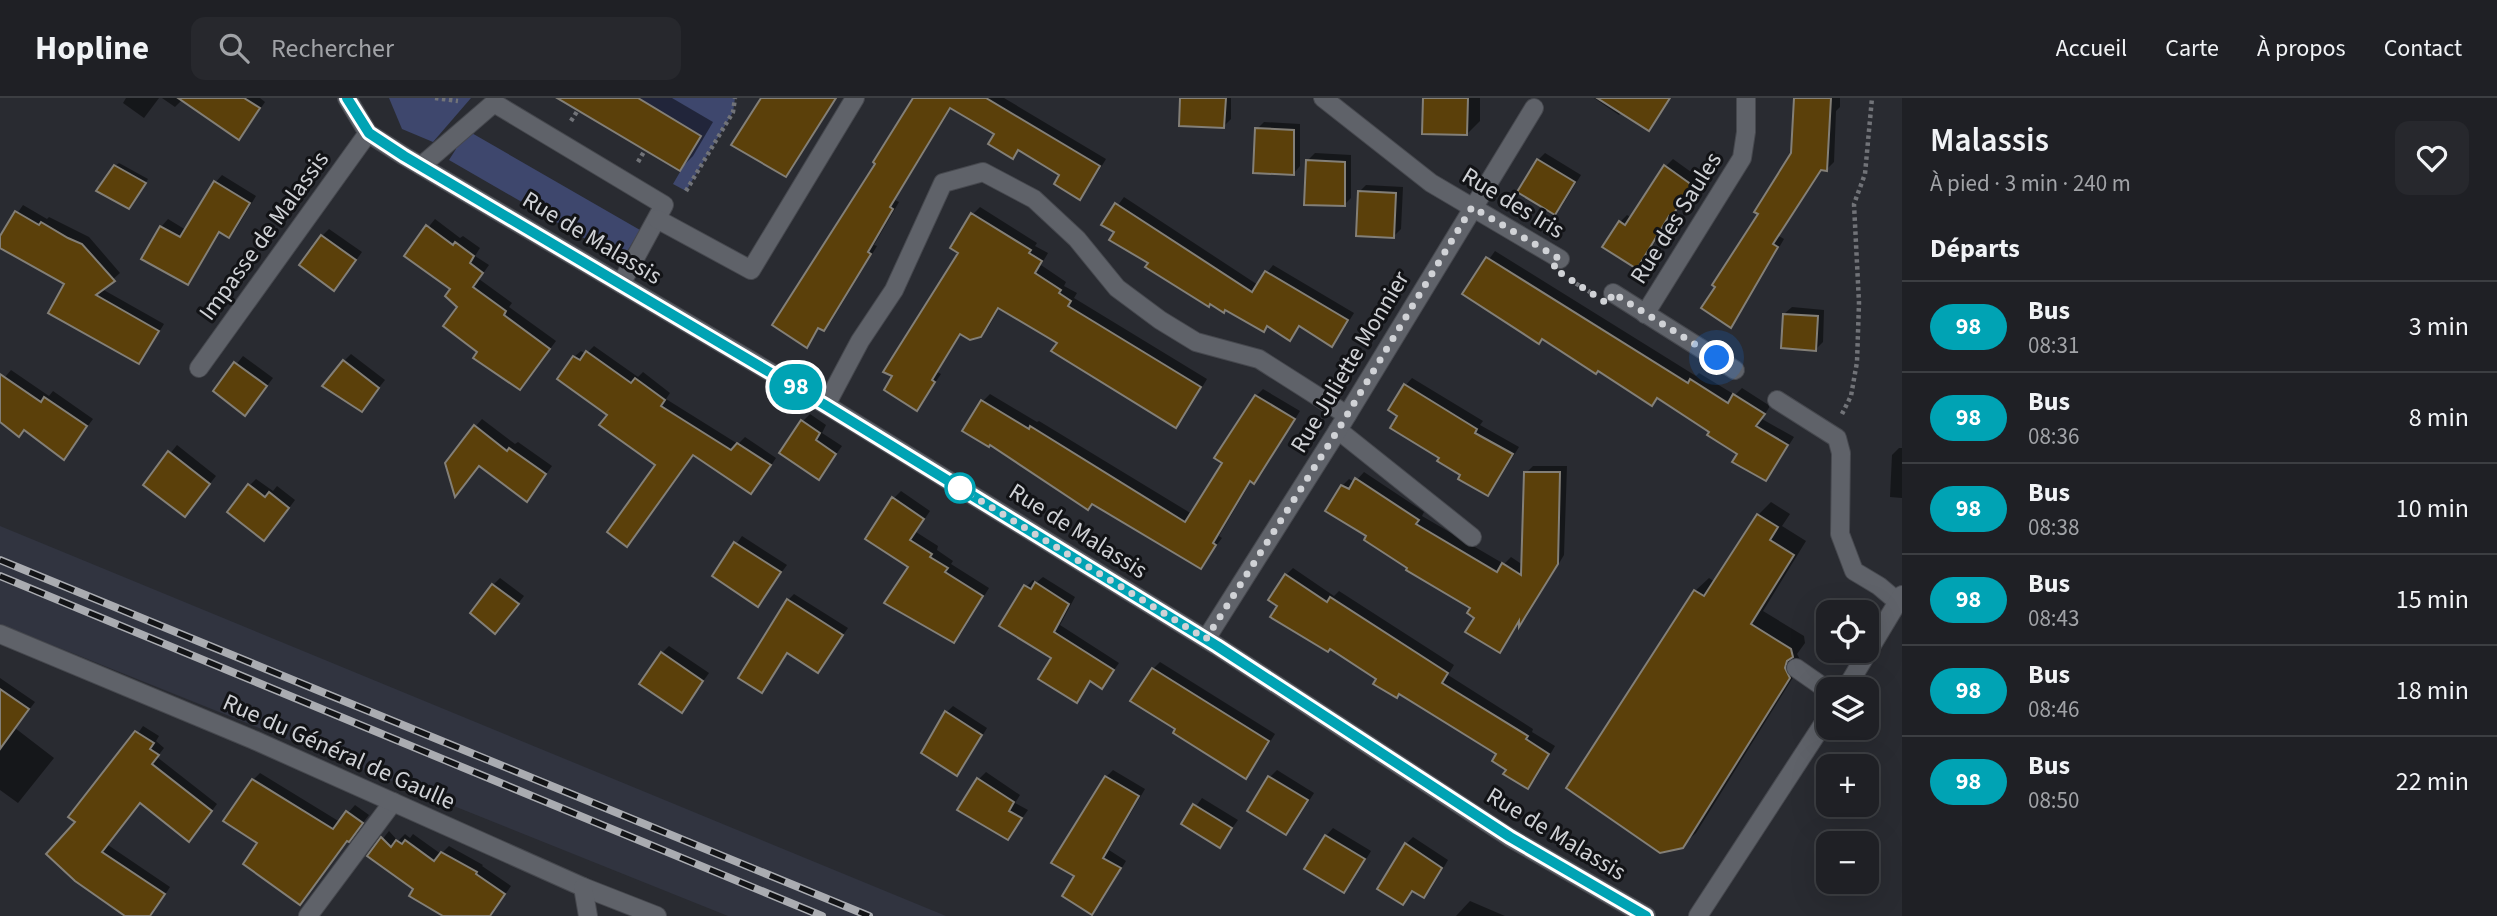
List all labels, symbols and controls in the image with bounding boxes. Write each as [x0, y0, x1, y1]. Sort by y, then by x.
search box [191, 17, 681, 80]
text: Hopline [35, 25, 149, 72]
icon: search [215, 29, 253, 67]
text: Rechercher [271, 30, 394, 67]
text: Accueil [2056, 31, 2127, 66]
text: Carte [2165, 31, 2219, 66]
text: À propos [2257, 31, 2346, 66]
text: Contact [2384, 31, 2462, 66]
text: Malassis [1930, 117, 2049, 164]
button: heart [2395, 121, 2469, 195]
street label: Impasse de Malassis [190, 144, 338, 328]
street label: Rue des Saules [1622, 145, 1730, 291]
street label: Rue des Iris [1455, 159, 1571, 247]
text: À pied · 3 min · 240 m [1930, 167, 2131, 200]
street label: Rue de Malassis [516, 182, 668, 294]
text: Départs [1930, 230, 2020, 267]
street label: Rue Juliette Monnier [1282, 264, 1419, 460]
text: Bus [2028, 292, 2070, 329]
text: 3 min [2409, 308, 2469, 345]
text: 98 [1956, 309, 1981, 344]
text: 08:31 [2028, 329, 2079, 362]
your location [1699, 340, 1734, 375]
line badge: 98 [764, 364, 828, 410]
text: 98 [783, 369, 809, 404]
text: Bus [2028, 383, 2070, 420]
text: 8 min [2409, 399, 2469, 436]
text: 98 [1956, 400, 1981, 435]
text: 08:36 [2028, 420, 2079, 453]
unlabelled marker [945, 473, 975, 503]
street label: Rue de Malassis [1002, 474, 1154, 588]
text: Bus [2028, 474, 2070, 511]
text: 10 min [2396, 490, 2469, 527]
text: 98 [1956, 491, 1981, 526]
text: 08:38 [2028, 511, 2079, 544]
text: Bus [2028, 565, 2070, 602]
text: 15 min [2396, 581, 2469, 618]
text: 98 [1956, 582, 1981, 617]
map controls [1816, 600, 1879, 894]
button: locate [1816, 600, 1879, 663]
text: 08:43 [2028, 602, 2079, 635]
text: Bus [2028, 656, 2070, 693]
text: 18 min [2396, 672, 2469, 709]
text: 98 [1956, 673, 1981, 708]
button: layers [1816, 677, 1879, 740]
street label: Rue du Général de Gaulle [217, 685, 461, 819]
text: 08:46 [2028, 693, 2079, 726]
text: Bus [2028, 747, 2070, 784]
button: + [1816, 754, 1879, 817]
text: 22 min [2396, 763, 2469, 800]
text: 98 [1956, 764, 1981, 799]
street label: Rue de Malassis [1480, 778, 1632, 890]
text: 08:50 [2028, 784, 2079, 817]
button: − [1816, 831, 1879, 894]

